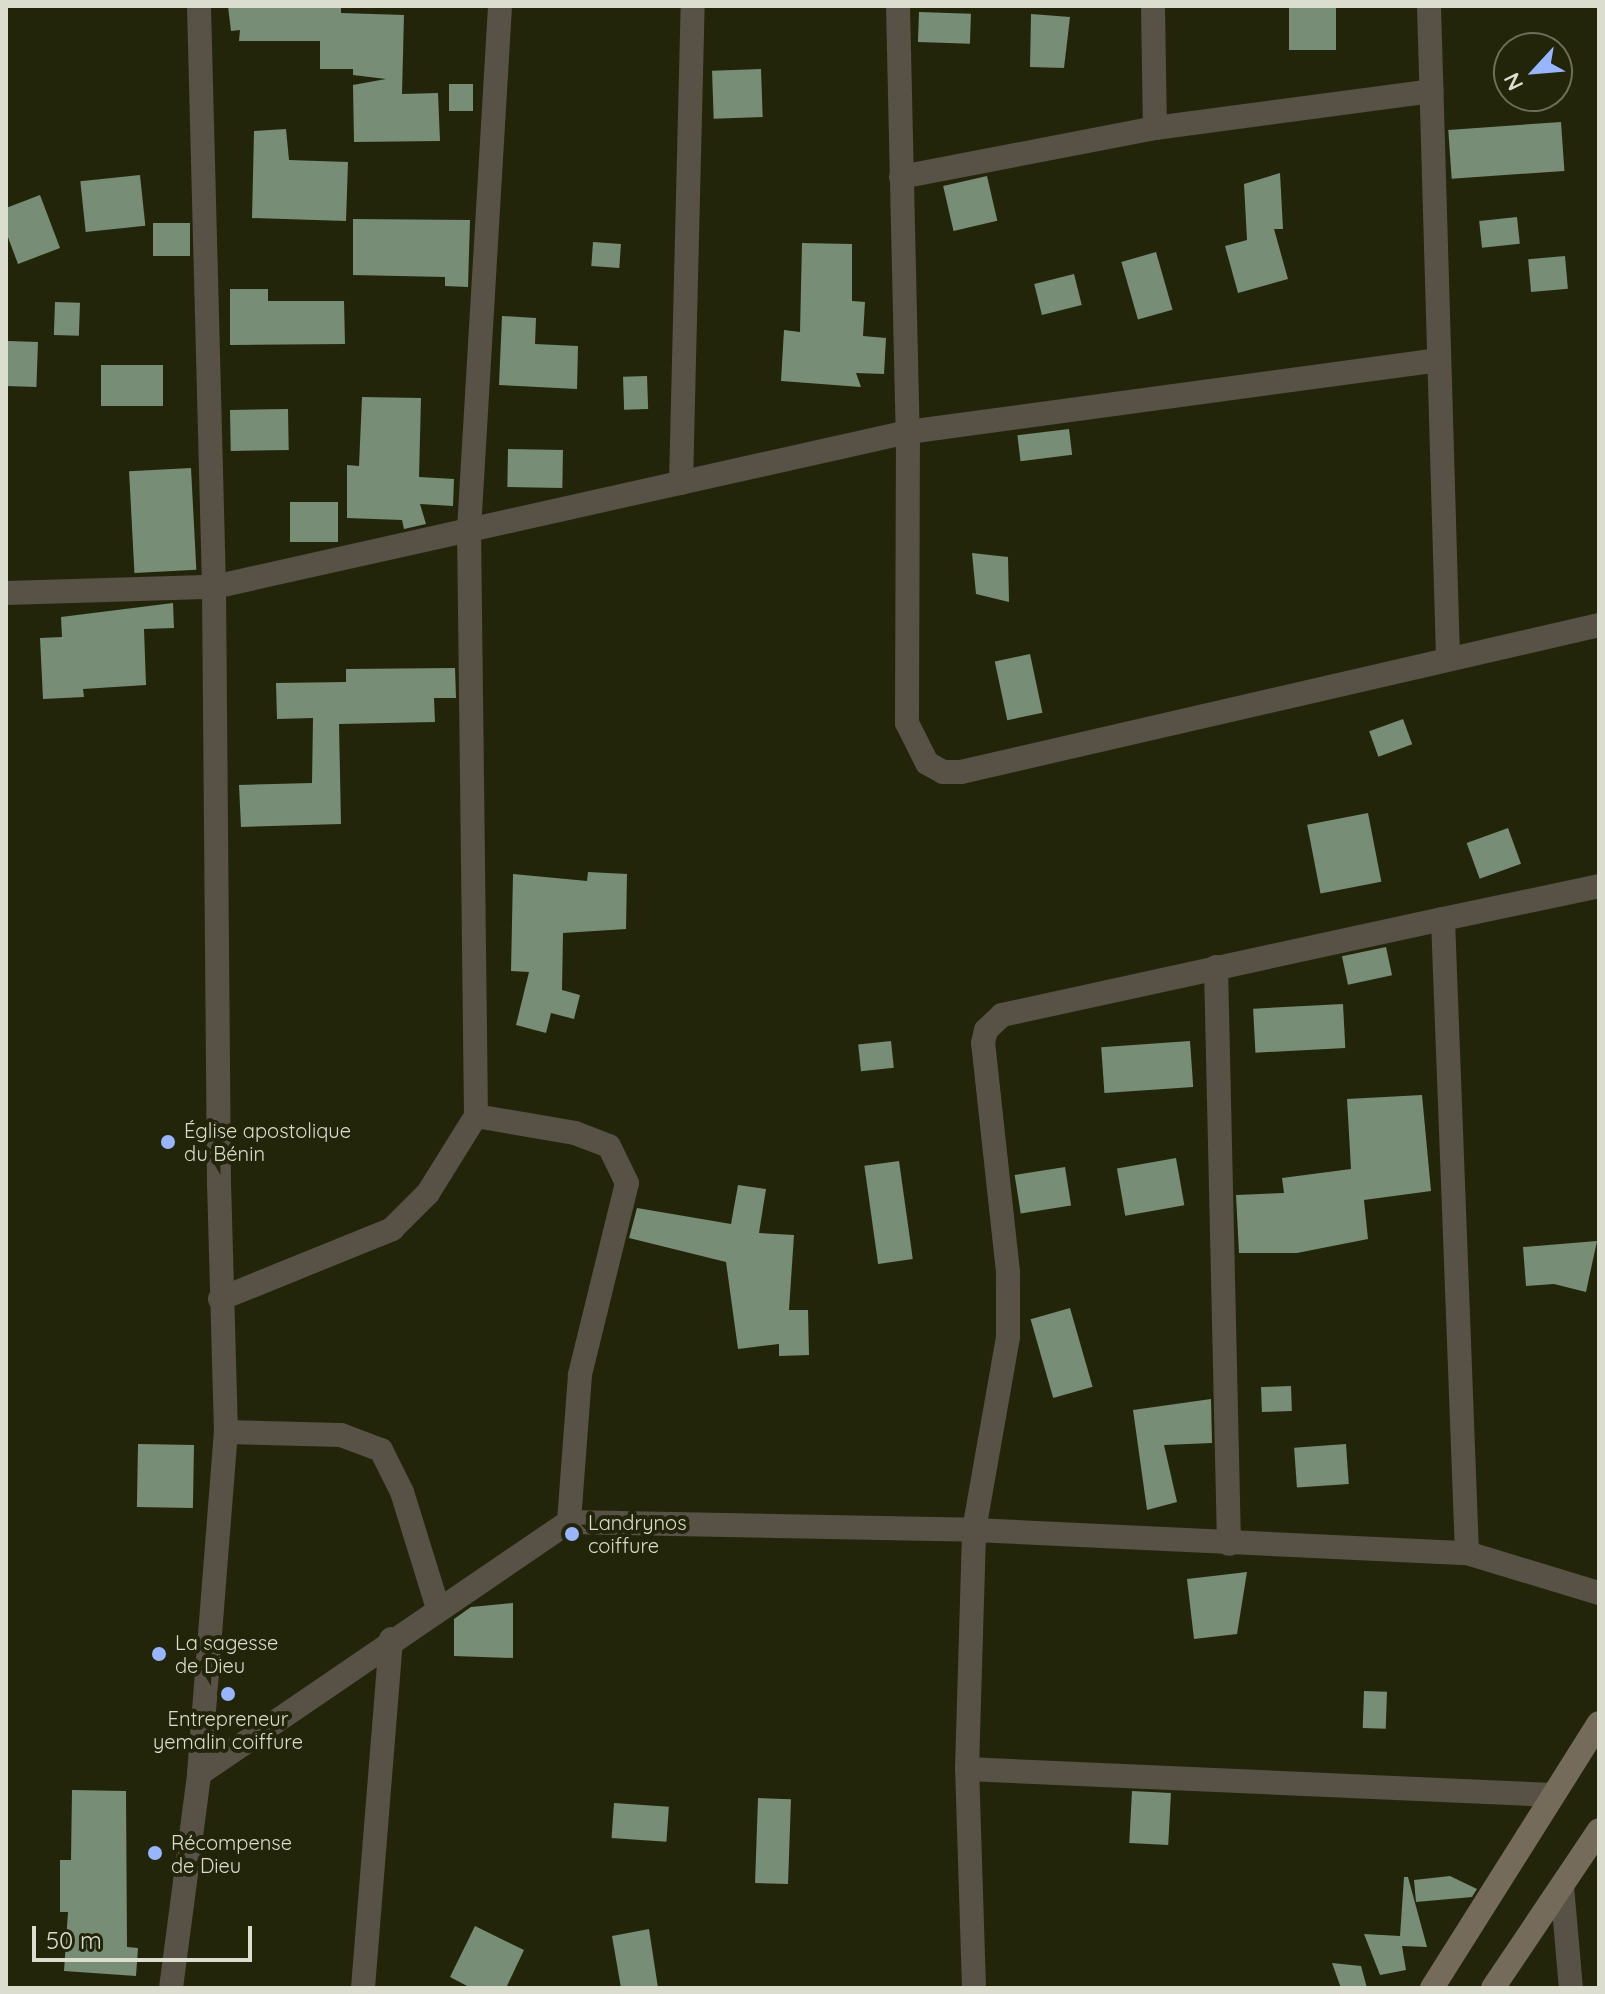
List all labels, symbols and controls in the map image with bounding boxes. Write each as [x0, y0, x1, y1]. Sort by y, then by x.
north arrow [1493, 32, 1573, 112]
text: N [1497, 68, 1529, 95]
place label: Église apostolique du Bénin [184, 1118, 351, 1165]
marker: Église apostolique du Bénin [159, 1133, 177, 1151]
place label: Landrynos coiffure [588, 1510, 687, 1557]
marker: Landrynos coiffure [563, 1525, 581, 1543]
place label: La sagesse de Dieu [175, 1630, 278, 1677]
marker: La sagesse de Dieu [150, 1645, 168, 1663]
marker: Entrepreneur yemalin coiffure [219, 1685, 237, 1703]
place label: Entrepreneur yemalin coiffure [153, 1706, 303, 1753]
place label: Récompense de Dieu [171, 1830, 292, 1877]
marker: Récompense de Dieu [146, 1844, 164, 1862]
scale bar [36, 1910, 256, 1960]
text: 50 m [46, 1925, 102, 1955]

